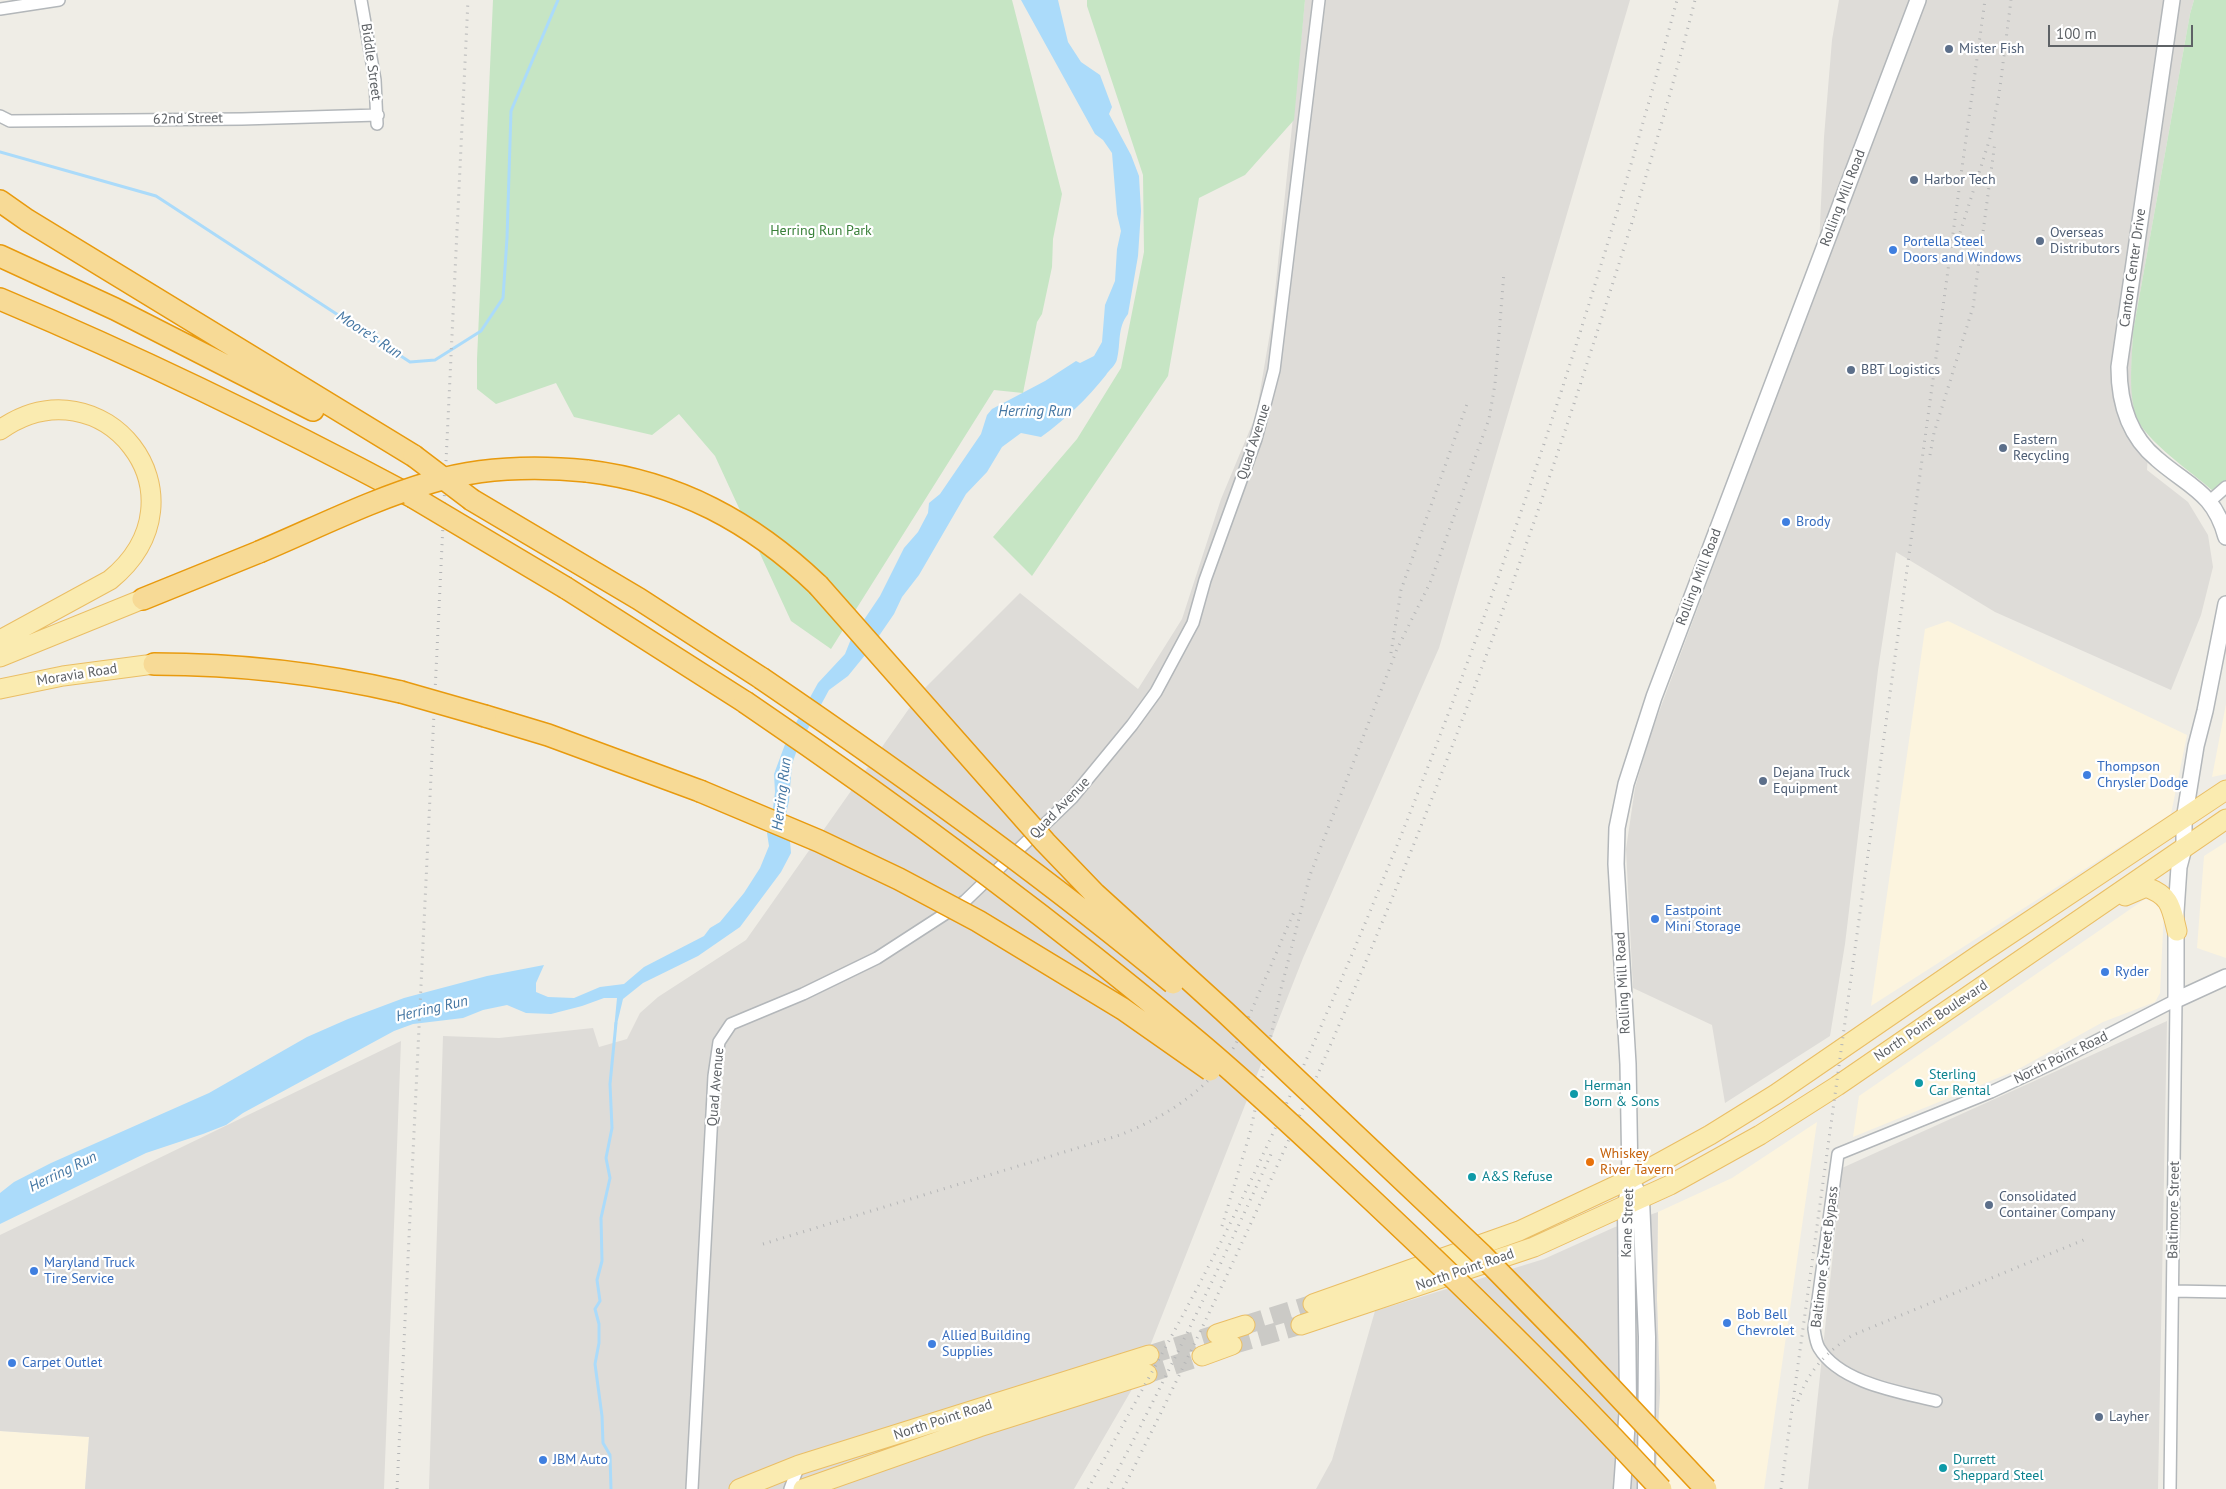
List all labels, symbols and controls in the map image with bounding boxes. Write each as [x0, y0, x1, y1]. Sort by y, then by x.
scale bar [2051, 15, 2196, 47]
street label: Biddle Street [357, 22, 385, 102]
text: 100 m [2056, 24, 2097, 43]
place label: Mister Fish [1959, 41, 2024, 57]
marker: Mister Fish [1943, 43, 1955, 55]
street label: 62nd Street [153, 110, 223, 128]
street label: Rolling Mill Road [1817, 147, 1869, 249]
place label: Harbor Tech [1924, 172, 1996, 188]
marker: Harbor Tech [1908, 174, 1920, 186]
street label: Canton Center Drive [2116, 208, 2150, 328]
park label: Herring Run Park [770, 223, 872, 239]
place label: Overseas Distributors [2050, 225, 2120, 258]
place label: Portella Steel Doors and Windows [1903, 234, 2021, 266]
marker: Overseas Distributors [2034, 235, 2046, 247]
marker: Portella Steel Doors and Windows [1887, 244, 1899, 256]
water label: Moore's Run [333, 307, 405, 363]
place label: BBT Logistics [1861, 362, 1940, 378]
marker: BBT Logistics [1845, 364, 1857, 376]
street label: Quad Avenue [1234, 402, 1274, 482]
water label: Herring Run [998, 403, 1072, 421]
place label: Eastern Recycling [2013, 432, 2069, 464]
marker: Eastern Recycling [1997, 442, 2009, 454]
place label: Brody [1796, 514, 1830, 530]
marker: Brody [1780, 516, 1792, 528]
street label: Rolling Mill Road [1673, 526, 1725, 628]
street label: Moravia Road [36, 660, 118, 690]
water label: Herring Run [769, 757, 795, 831]
place label: Thompson Chrysler Dodge [2097, 759, 2188, 792]
place label: Dejana Truck Equipment [1773, 765, 1850, 798]
marker: Thompson Chrysler Dodge [2081, 769, 2093, 781]
street label: Quad Avenue [1026, 774, 1094, 842]
marker: Dejana Truck Equipment [1757, 775, 1769, 787]
place label: Eastpoint Mini Storage [1665, 903, 1741, 936]
marker: Eastpoint Mini Storage [1649, 913, 1661, 925]
street label: Rolling Mill Road [1612, 931, 1634, 1035]
place label: Ryder [2115, 964, 2149, 980]
marker: Ryder [2099, 966, 2111, 978]
street label: North Point Boulevard [1871, 977, 1991, 1065]
water label: Herring Run [394, 992, 470, 1026]
street label: North Point Road [2011, 1028, 2111, 1088]
street label: Quad Avenue [704, 1047, 728, 1127]
place label: Sterling Car Rental [1929, 1067, 1990, 1100]
marker: Sterling Car Rental [1913, 1077, 1925, 1089]
place label: Herman Born & Sons [1584, 1078, 1659, 1110]
marker: Herman Born & Sons [1568, 1088, 1580, 1100]
place label: Whiskey River Tavern [1600, 1146, 1674, 1178]
water label: Herring Run [26, 1148, 100, 1196]
marker: Whiskey River Tavern [1584, 1156, 1596, 1168]
street label: Baltimore Street [2165, 1161, 2183, 1259]
place label: A&S Refuse [1482, 1169, 1553, 1185]
marker: A&S Refuse [1466, 1171, 1478, 1183]
street label: Baltimore Street Bypass [1808, 1185, 1842, 1329]
street label: Kane Street [1618, 1188, 1638, 1258]
place label: Consolidated Container Company [1999, 1189, 2115, 1222]
marker: Consolidated Container Company [1983, 1199, 1995, 1211]
street label: North Point Road [1414, 1245, 1516, 1295]
place label: Maryland Truck Tire Service [44, 1255, 135, 1288]
marker: Maryland Truck Tire Service [28, 1265, 40, 1277]
place label: Bob Bell Chevrolet [1737, 1307, 1794, 1340]
marker: Bob Bell Chevrolet [1721, 1317, 1733, 1329]
place label: Allied Building Supplies [942, 1328, 1031, 1360]
marker: Allied Building Supplies [926, 1338, 938, 1350]
place label: Carpet Outlet [22, 1355, 102, 1371]
marker: Carpet Outlet [6, 1357, 18, 1369]
street label: North Point Road [892, 1396, 994, 1444]
place label: Layher [2109, 1409, 2149, 1425]
marker: Layher [2093, 1411, 2105, 1423]
place label: JBM Auto [553, 1452, 608, 1468]
place label: Durrett Sheppard Steel [1953, 1452, 2044, 1484]
marker: JBM Auto [537, 1454, 549, 1466]
marker: Durrett Sheppard Steel [1937, 1462, 1949, 1474]

